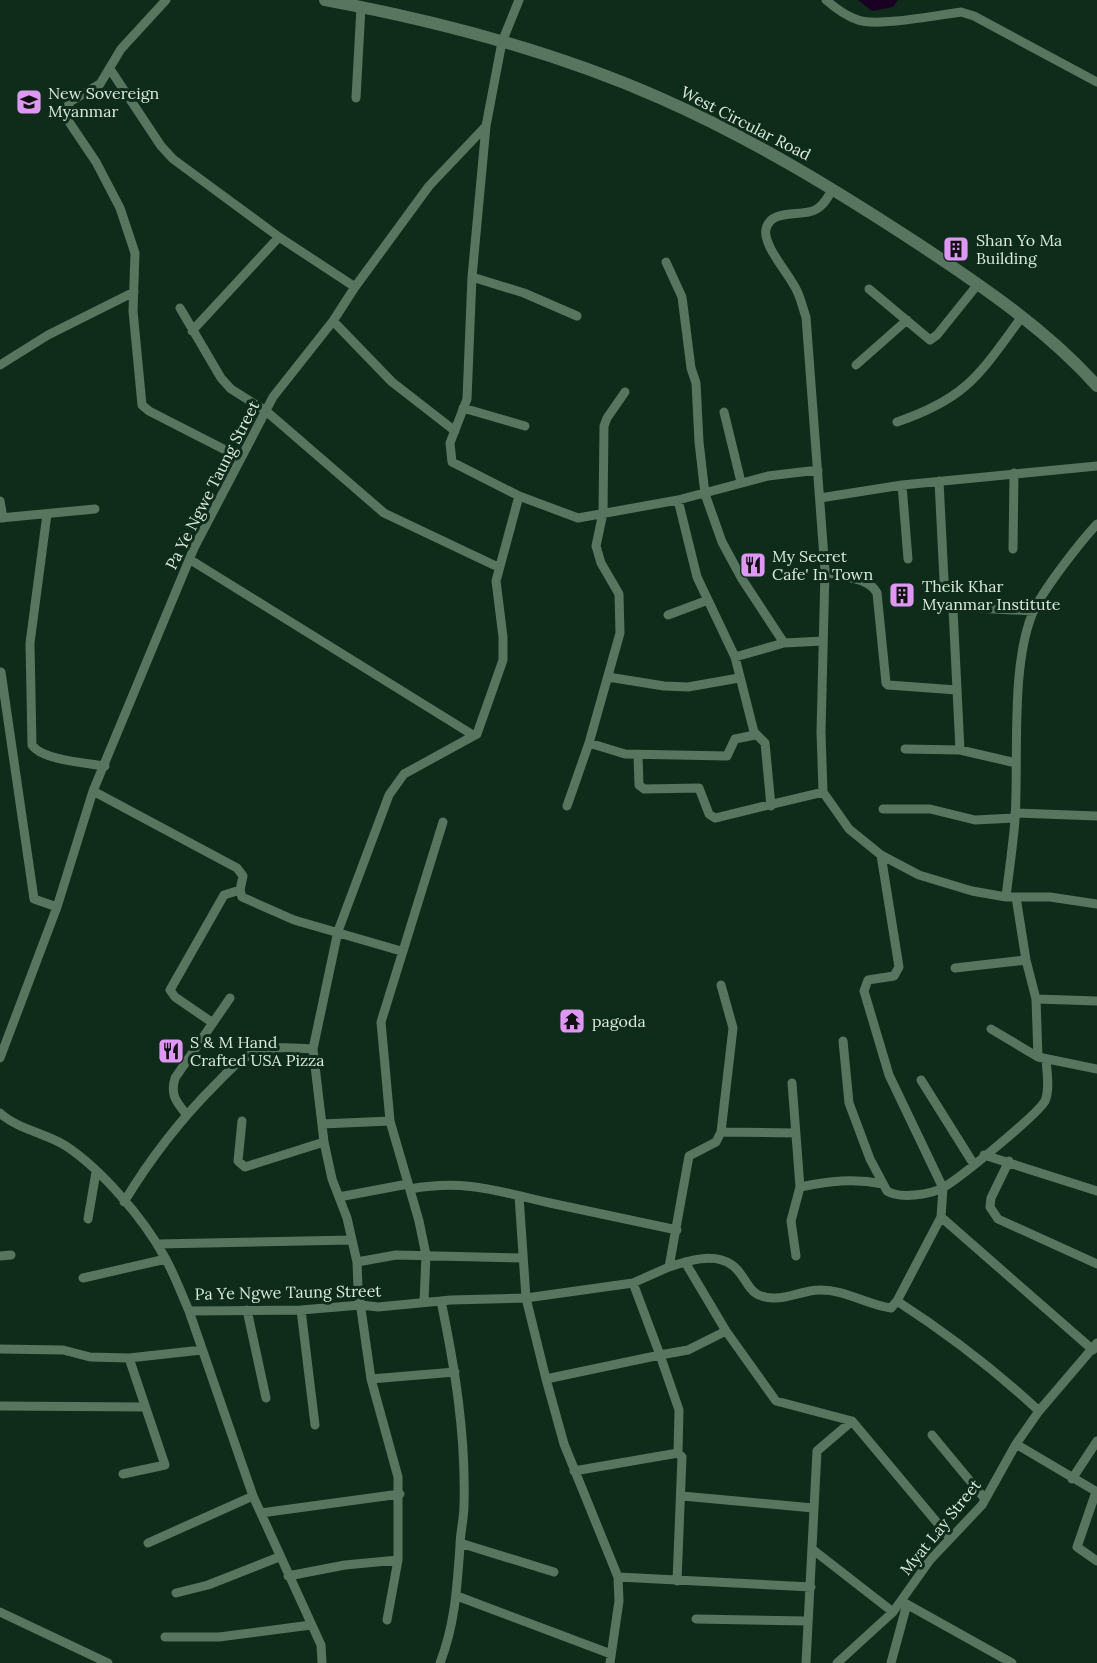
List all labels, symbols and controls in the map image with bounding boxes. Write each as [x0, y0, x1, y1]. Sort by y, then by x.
street label: West Circular Road [678, 82, 815, 165]
place label: New Sovereign Myanmar [48, 83, 160, 121]
school or university icon: New Sovereign Myanmar [14, 87, 44, 117]
place label: Shan Yo Ma Building [976, 230, 1062, 268]
building icon: Shan Yo Ma Building [941, 234, 971, 264]
street label: Pa Ye Ngwe Taung Street [161, 397, 264, 573]
place label: My Secret Cafe' In Town [772, 546, 873, 584]
restaurant icon: My Secret Cafe' In Town [738, 550, 768, 580]
place label: Theik Khar Myanmar Institute [922, 576, 1061, 614]
building icon: Theik Khar Myanmar Institute [887, 580, 917, 610]
temple icon: pagoda [557, 1006, 587, 1036]
place label: pagoda [592, 1011, 646, 1031]
place label: S & M Hand Crafted USA Pizza [190, 1032, 324, 1070]
restaurant icon: S & M Hand Crafted USA Pizza [156, 1036, 186, 1066]
street label: Pa Ye Ngwe Taung Street [195, 1280, 382, 1304]
street label: Myat Lay Street [895, 1475, 985, 1579]

